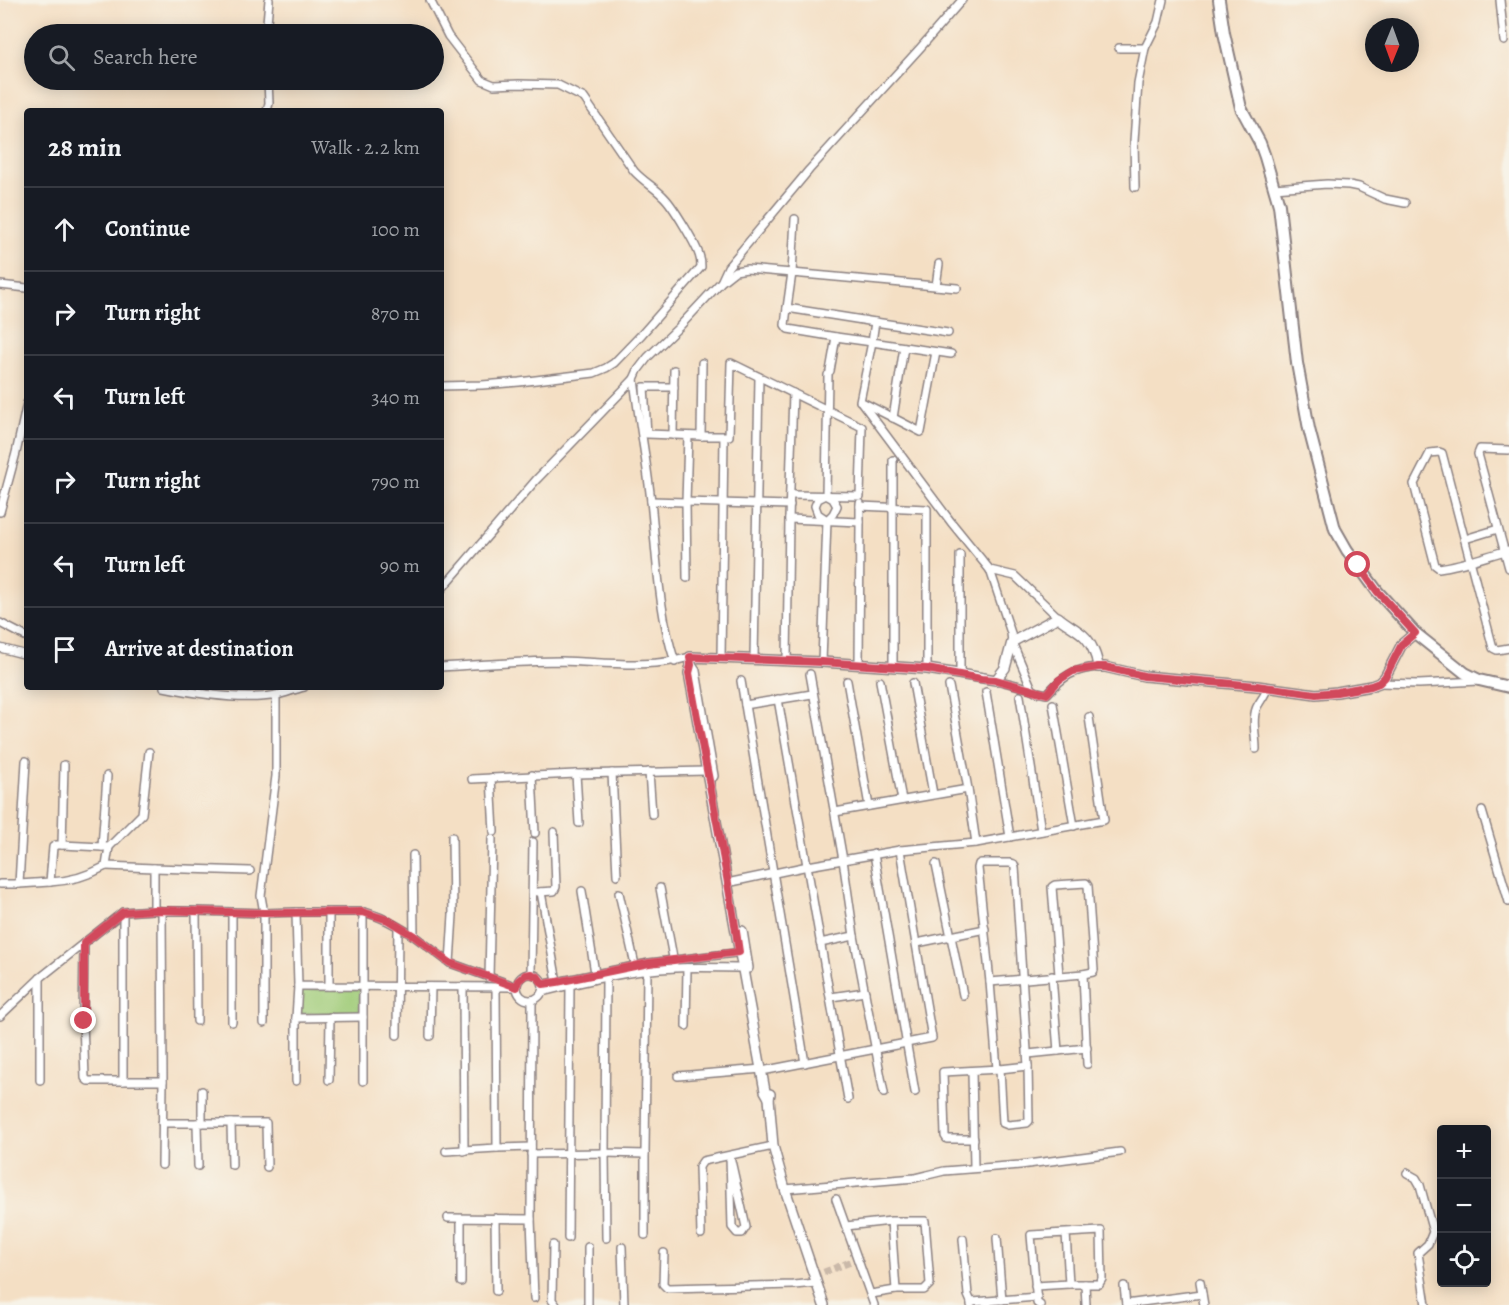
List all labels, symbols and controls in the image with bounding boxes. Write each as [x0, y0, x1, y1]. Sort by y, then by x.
north arrow [1365, 18, 1419, 72]
search box [24, 24, 444, 90]
icon: search [45, 41, 78, 74]
text: Search here [93, 42, 198, 72]
text: 28 min [48, 130, 122, 165]
text: Walk · 2.2 km [311, 134, 420, 161]
icon: ahead [48, 213, 81, 246]
text: Continue [105, 214, 190, 244]
text: 100 m [371, 216, 420, 243]
icon: right [48, 297, 81, 330]
text: Turn right [105, 298, 201, 328]
text: 870 m [371, 300, 420, 327]
icon: left [48, 381, 81, 414]
text: Turn left [105, 382, 185, 412]
text: 340 m [371, 384, 420, 411]
icon: right [48, 465, 81, 498]
text: Turn right [105, 466, 201, 496]
text: 790 m [371, 468, 420, 495]
icon: left [48, 549, 81, 582]
text: Turn left [105, 550, 185, 580]
route start [1344, 551, 1370, 577]
text: 90 m [380, 552, 420, 579]
icon: arrive [48, 633, 81, 666]
text: Arrive at destination [105, 634, 294, 664]
route end [70, 1007, 96, 1033]
map controls [1437, 1125, 1491, 1287]
button: + [1437, 1125, 1491, 1179]
button: − [1437, 1179, 1491, 1233]
button: locate [1437, 1233, 1491, 1287]

